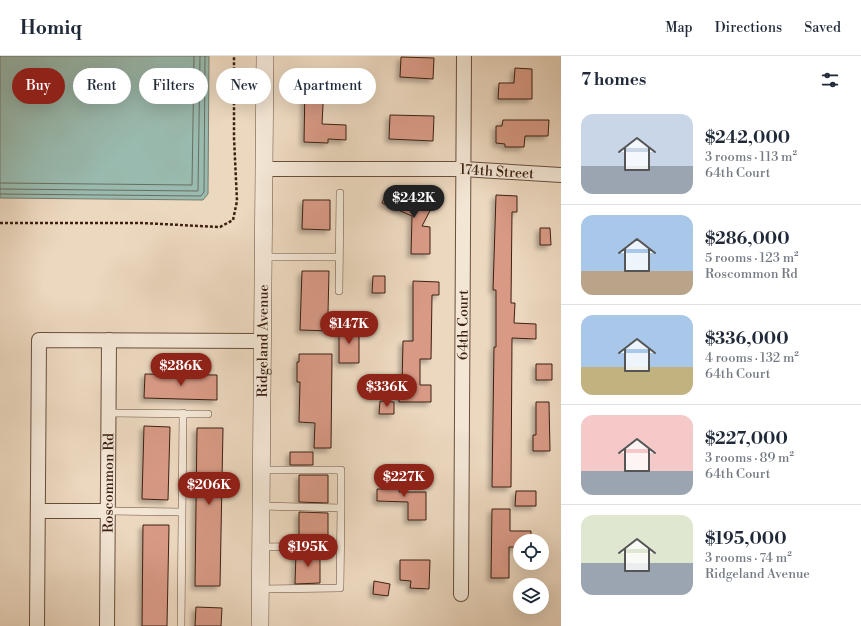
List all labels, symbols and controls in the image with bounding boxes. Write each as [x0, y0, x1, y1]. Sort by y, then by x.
text: Homiq [20, 16, 82, 40]
text: Map [665, 19, 693, 37]
text: Directions [715, 19, 782, 37]
text: Saved [804, 19, 841, 37]
chip: Buy [12, 68, 65, 104]
chip: Rent [73, 68, 131, 104]
chip: Filters [139, 68, 208, 104]
chip: New [216, 68, 271, 104]
chip: Apartment [279, 68, 376, 104]
text: 7 homes [581, 69, 646, 91]
icon: filters [819, 69, 841, 91]
text: $242,000 [705, 127, 790, 149]
icon: home [613, 130, 661, 178]
text: 3 rooms · 113 m² [705, 149, 797, 165]
street label: 174th Street [460, 161, 535, 183]
text: 64th Court [705, 165, 770, 181]
pin: $242K [386, 185, 442, 219]
text: $242K [392, 190, 436, 206]
text: $286,000 [705, 228, 790, 250]
icon: home [613, 231, 661, 279]
text: 5 rooms · 123 m² [705, 250, 799, 266]
text: Roscommon Rd [705, 266, 798, 282]
street label: Ridgeland Avenue [254, 284, 273, 398]
street label: 64th Court [454, 290, 473, 360]
pin: $147K [321, 311, 377, 345]
text: $147K [329, 316, 369, 332]
text: $336,000 [705, 328, 789, 350]
icon: home [613, 331, 661, 379]
text: 4 rooms · 132 m² [705, 350, 799, 366]
pin: $286K [153, 353, 209, 387]
text: $286K [160, 358, 202, 374]
text: 64th Court [705, 366, 770, 382]
pin: $336K [359, 374, 415, 408]
text: $336K [366, 379, 408, 395]
text: $227,000 [705, 428, 788, 450]
icon: home [613, 431, 661, 479]
street label: Roscommon Rd [100, 433, 118, 533]
text: 3 rooms · 89 m² [705, 450, 794, 466]
pin: $227K [376, 464, 432, 498]
text: 64th Court [705, 466, 770, 482]
text: $227K [383, 469, 425, 485]
pin: $206K [181, 472, 237, 506]
text: $206K [187, 477, 231, 493]
text: $195,000 [705, 528, 787, 550]
icon: home [613, 531, 661, 579]
pin: $195K [280, 534, 336, 568]
map controls [513, 534, 549, 614]
button: locate [513, 534, 549, 570]
text: $195K [288, 539, 328, 555]
text: 3 rooms · 74 m² [705, 550, 792, 566]
text: Ridgeland Avenue [705, 566, 810, 582]
button: layers [513, 578, 549, 614]

